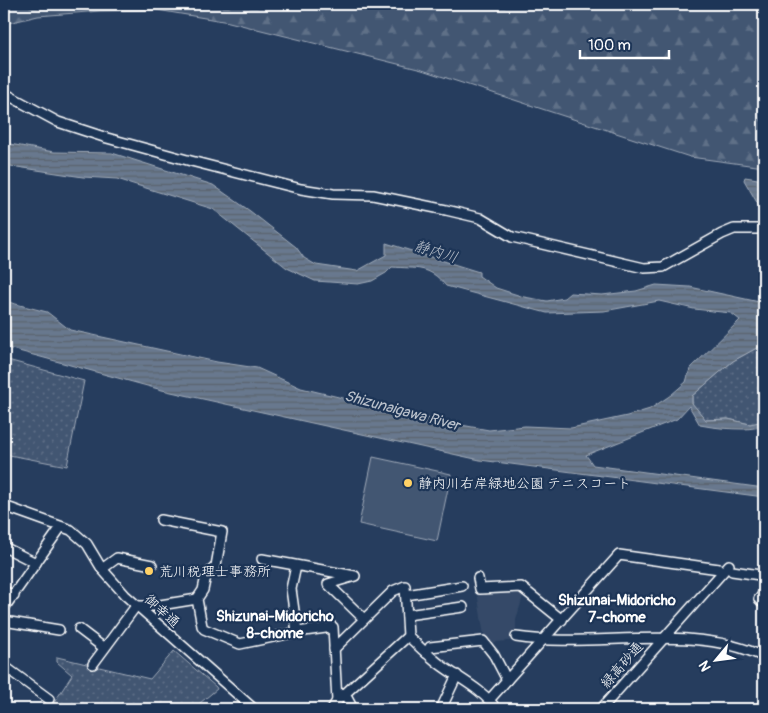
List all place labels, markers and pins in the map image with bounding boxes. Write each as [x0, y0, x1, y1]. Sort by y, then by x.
place label: 静内川右岸緑地公園 テニスコート [418, 475, 631, 492]
marker: 静内川右岸緑地公園 テニスコート [402, 477, 414, 489]
place label: 荒川税理士事務所 [159, 563, 271, 580]
marker: 荒川税理士事務所 [143, 565, 155, 577]

